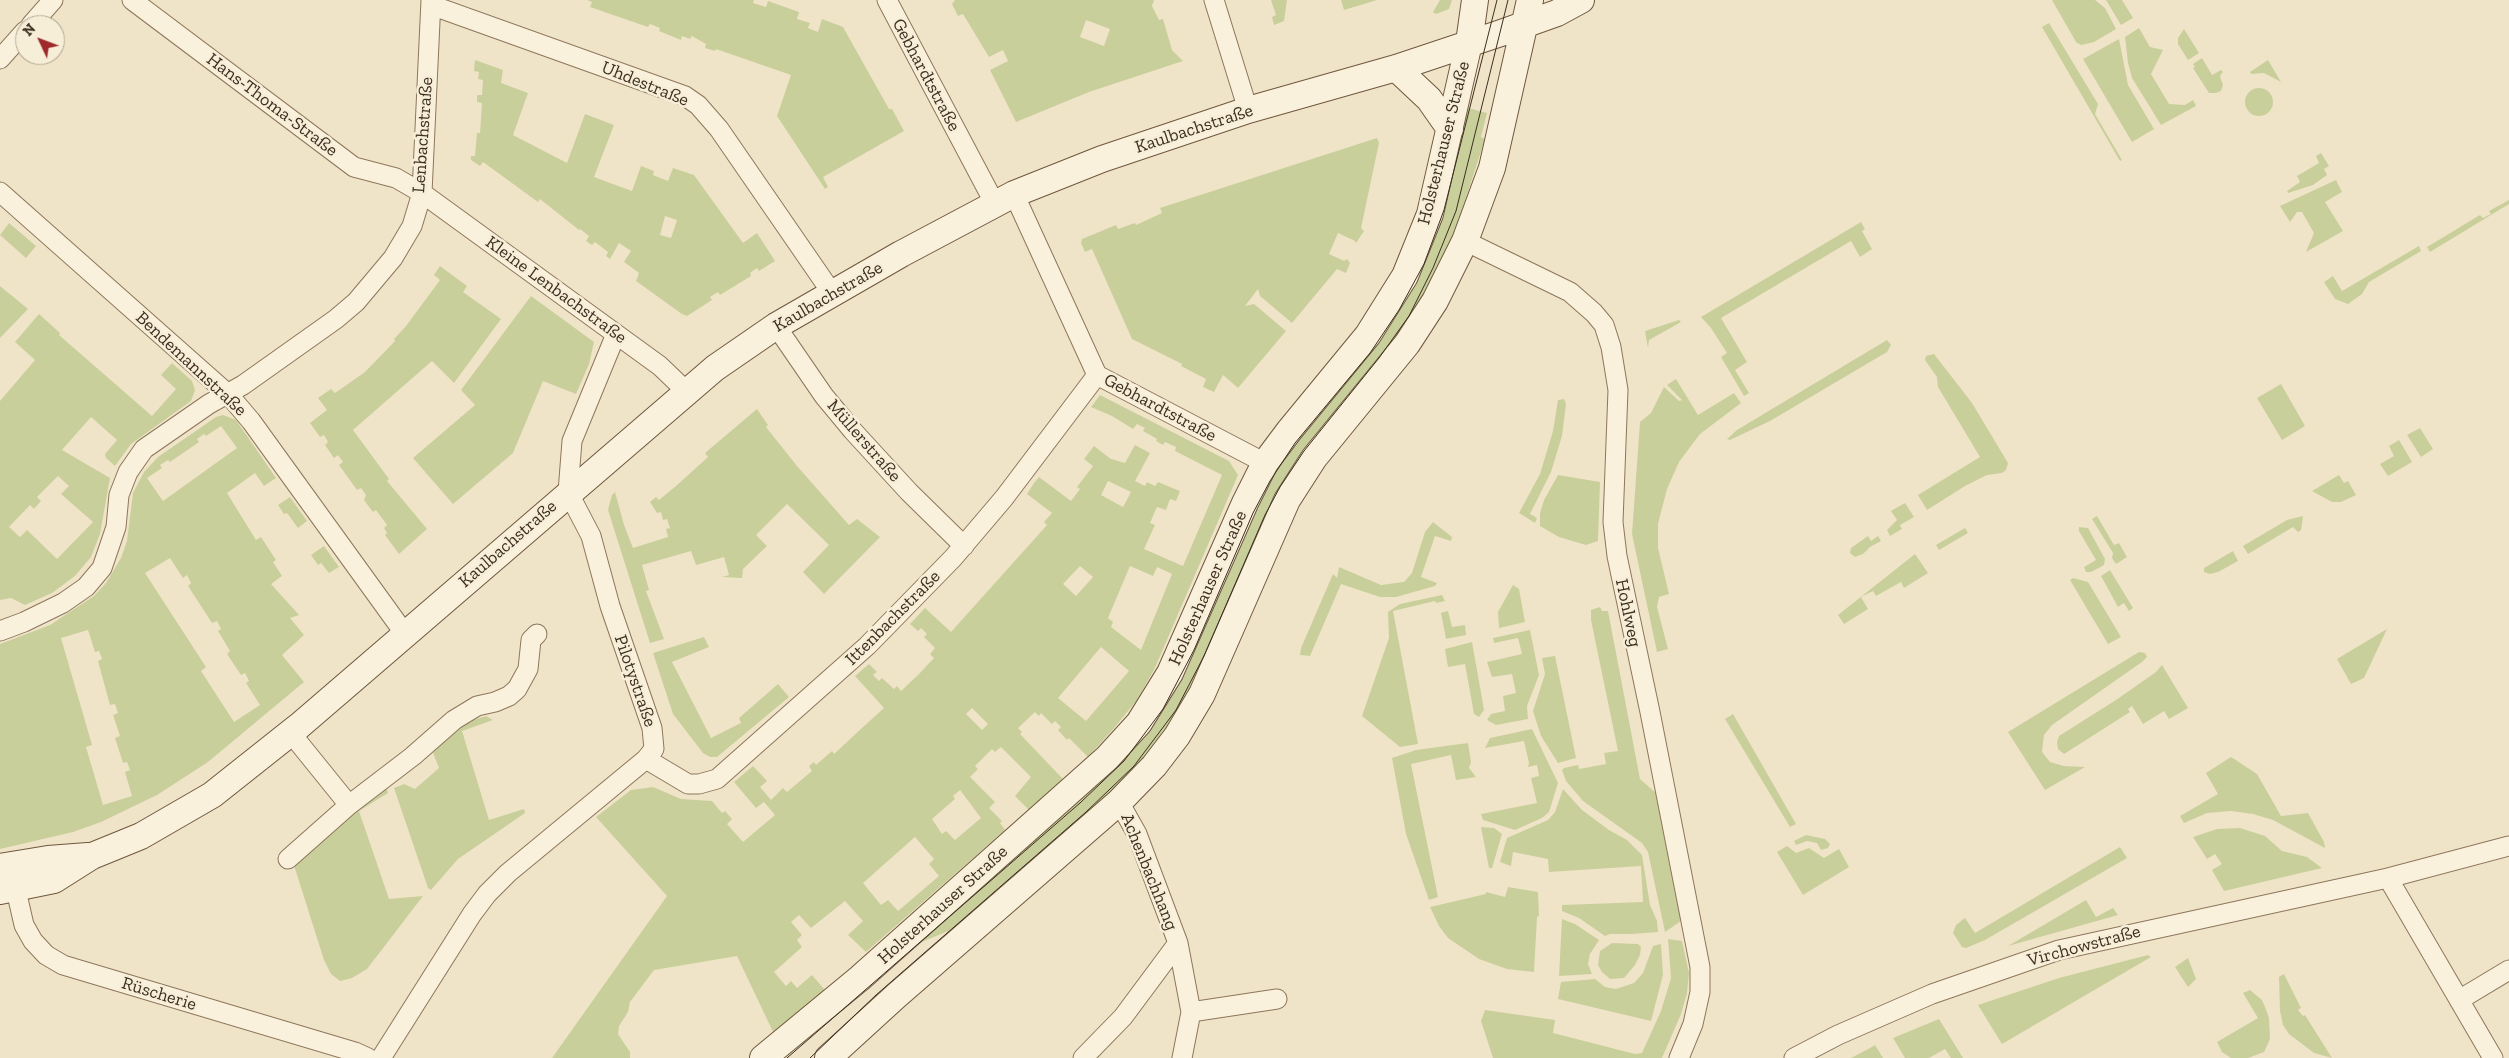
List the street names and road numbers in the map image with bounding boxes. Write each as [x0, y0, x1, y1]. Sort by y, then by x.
street label: Gebhardtstraße [887, 15, 965, 135]
street label: Hans-Thoma-Straße [202, 49, 342, 161]
street label: Uhdestraße [598, 57, 692, 111]
street label: Holsterhauser Straße [1413, 59, 1475, 227]
street label: Lenbachstraße [408, 76, 438, 194]
street label: Kaulbachstraße [1132, 100, 1256, 158]
street label: Kleine Lenbachstraße [481, 232, 631, 348]
street label: Kaulbachstraße [769, 257, 887, 337]
street label: Bendemannstraße [131, 307, 251, 421]
street label: Gebhardtstraße [1100, 369, 1220, 447]
street label: Müllerstraße [822, 395, 906, 487]
street label: Kaulbachstraße [455, 496, 561, 592]
street label: Holsterhauser Straße [1164, 507, 1252, 669]
street label: Ittenbachstraße [841, 566, 945, 670]
street label: Hohlweg [1610, 577, 1646, 649]
street label: Pilotystraße [609, 632, 661, 730]
street label: Achenbachhang [1116, 810, 1182, 934]
street label: Holsterhauser Straße [874, 841, 1012, 969]
street label: Virchowstraße [2025, 921, 2143, 971]
street label: Rüscherie [119, 972, 199, 1016]

